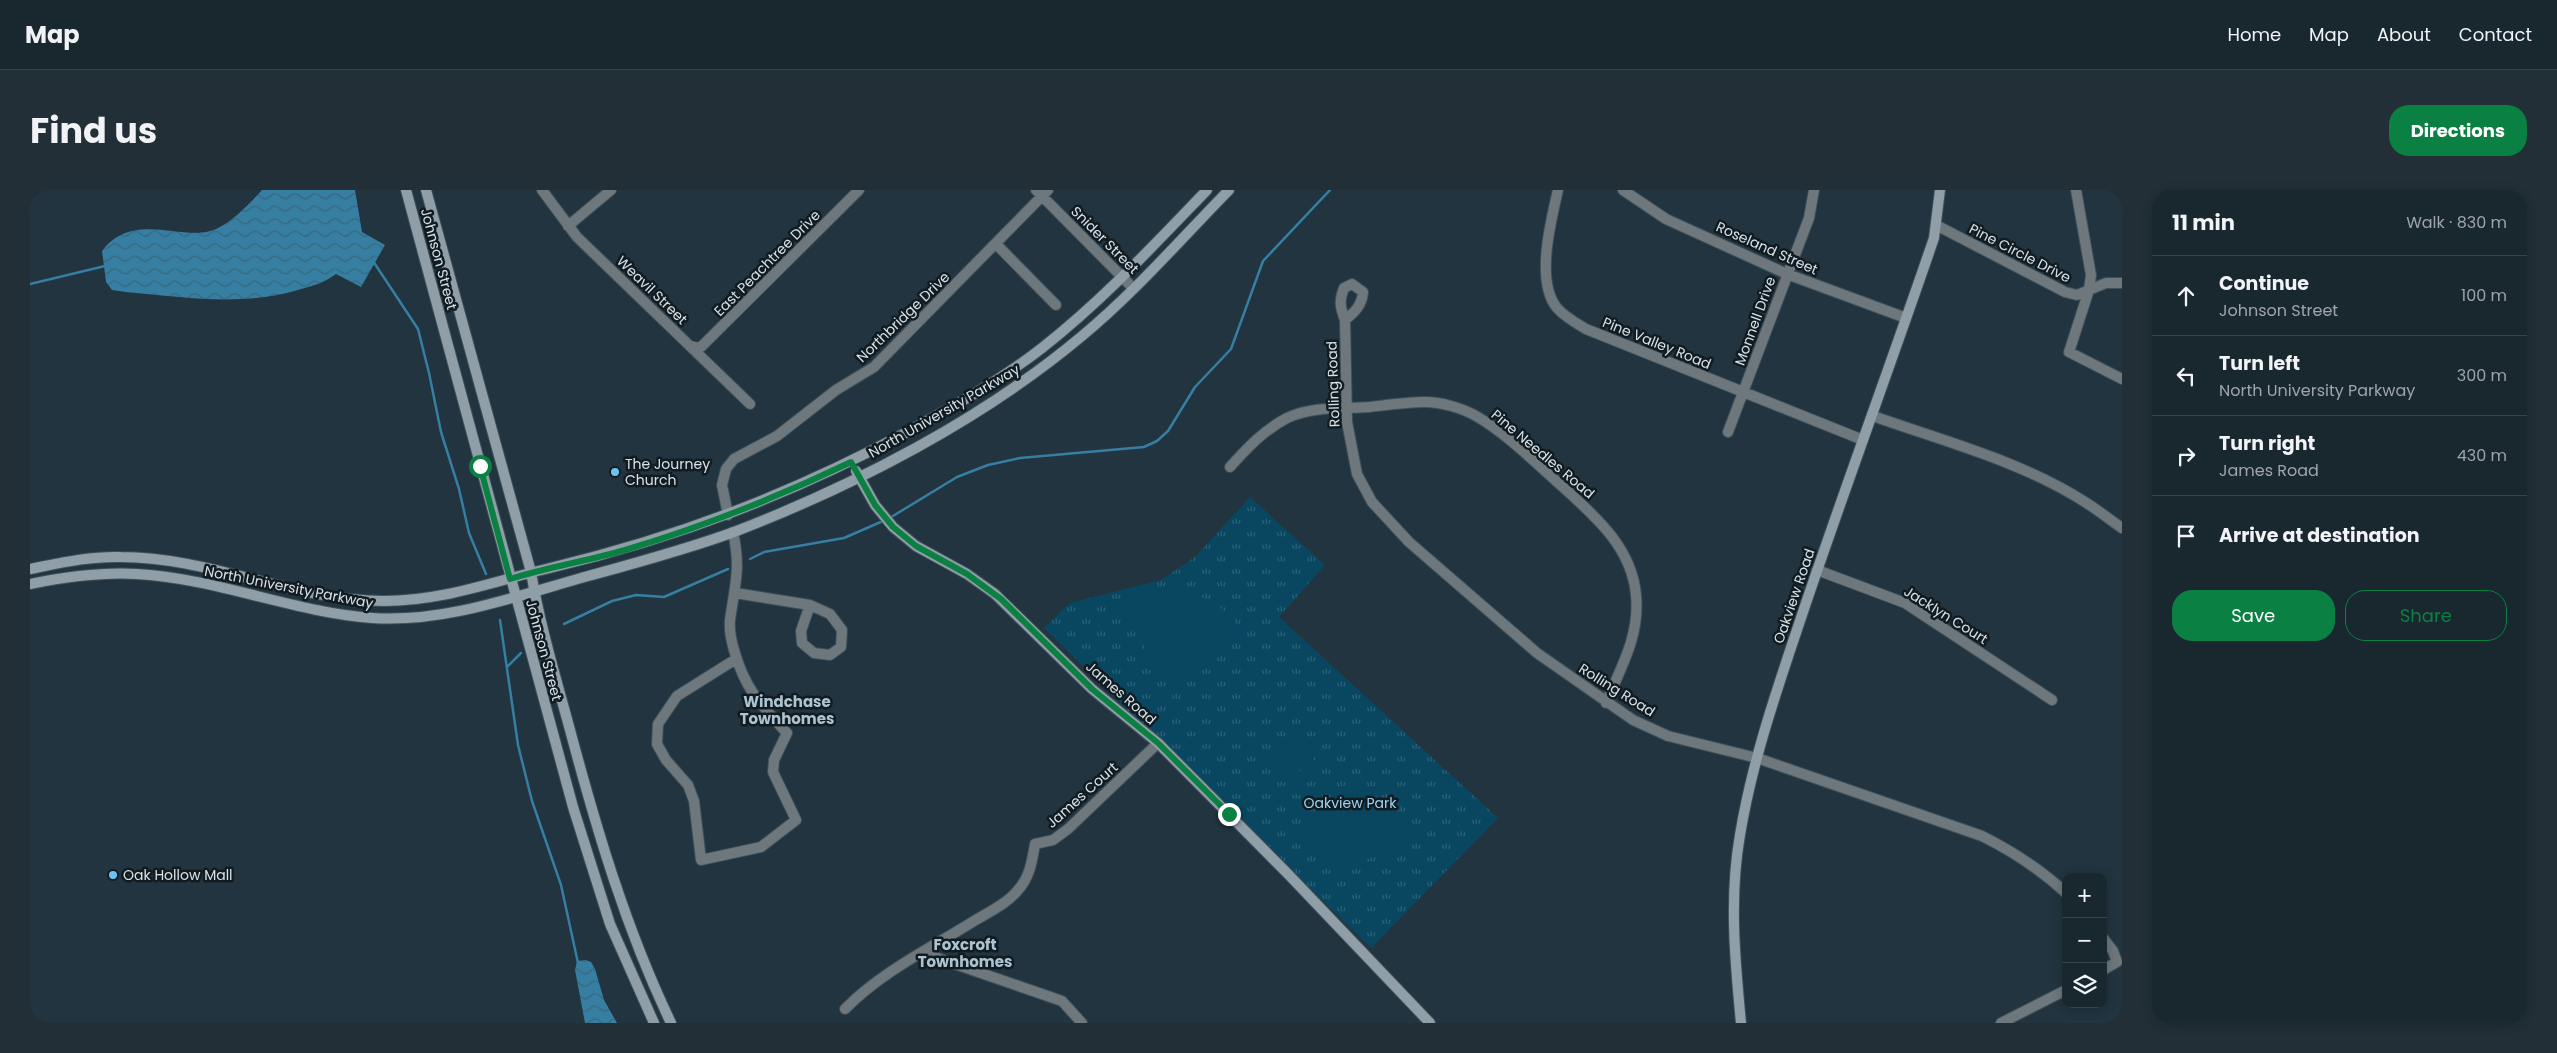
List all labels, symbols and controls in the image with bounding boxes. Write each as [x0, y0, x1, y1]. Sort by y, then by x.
text: Map [25, 18, 80, 51]
text: Home [2227, 22, 2281, 47]
text: Map [2309, 22, 2349, 47]
text: About [2377, 22, 2431, 47]
text: Contact [2459, 22, 2532, 47]
button: Directions [2389, 105, 2527, 156]
text: Find us [30, 106, 157, 155]
street label: Snider Street [1067, 202, 1143, 278]
street label: East Peachtree Drive [709, 205, 825, 321]
street label: Johnson Street [416, 206, 462, 312]
text: 11 min [2172, 208, 2235, 237]
text: Walk · 830 m [2406, 211, 2507, 234]
street label: Roseland Street [1713, 217, 1821, 279]
street label: Pine Circle Drive [1966, 219, 2075, 287]
street label: Weavil Street [612, 251, 692, 329]
street label: Northbridge Drive [852, 267, 954, 367]
text: Continue [2219, 270, 2309, 297]
street label: Monnell Drive [1730, 273, 1780, 368]
icon: ahead [2172, 282, 2200, 310]
text: 100 m [2461, 284, 2507, 307]
text: Johnson Street [2219, 299, 2338, 322]
street label: Pine Valley Road [1600, 312, 1714, 374]
street label: Rolling Road [1321, 340, 1345, 428]
text: Turn left [2219, 350, 2300, 377]
street label: North University Parkway [865, 359, 1023, 463]
icon: left [2172, 362, 2200, 390]
text: 300 m [2457, 364, 2507, 387]
text: North University Parkway [2219, 379, 2415, 402]
street label: Pine Needles Road [1487, 405, 1599, 503]
text: Turn right [2219, 430, 2315, 457]
icon: right [2172, 442, 2200, 470]
text: 430 m [2457, 444, 2507, 467]
place label: The Journey Church [625, 454, 710, 490]
route start [469, 455, 492, 478]
text: James Road [2219, 459, 2319, 482]
marker: The Journey Church [609, 466, 621, 478]
icon: arrive [2172, 522, 2200, 550]
text: Arrive at destination [2219, 522, 2420, 549]
street label: Oakview Road [1768, 546, 1820, 646]
street label: North University Parkway [203, 561, 375, 613]
street label: Jacklyn Court [1900, 581, 1992, 649]
button: Save [2172, 590, 2335, 641]
button: Share [2345, 590, 2507, 641]
street label: Johnson Street [521, 597, 567, 703]
street label: James Road [1081, 657, 1161, 729]
street label: Rolling Road [1575, 659, 1659, 721]
district label: Windchase Townhomes [740, 691, 834, 729]
street label: James Court [1042, 757, 1122, 833]
park label: Oakview Park [1304, 793, 1397, 813]
route end [1218, 803, 1241, 826]
place label: Oak Hollow Mall [123, 865, 233, 885]
marker: Oak Hollow Mall [107, 869, 119, 881]
map controls [2062, 873, 2107, 1008]
button: + [2062, 873, 2107, 918]
button: − [2062, 918, 2107, 963]
district label: Foxcroft Townhomes [918, 934, 1012, 972]
button: layers [2062, 963, 2107, 1008]

